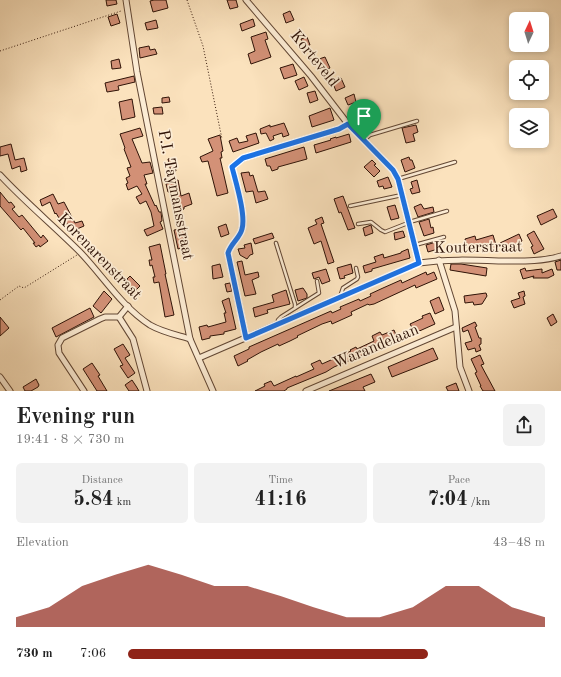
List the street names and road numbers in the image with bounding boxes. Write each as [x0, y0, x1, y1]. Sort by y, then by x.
street label: Korteveld [287, 28, 341, 90]
street label: P.I. Taymansstraat [155, 128, 196, 262]
street label: Korenarenstraat [54, 211, 144, 304]
street label: Kouterstraat [434, 239, 523, 257]
street label: Warandelaan [331, 322, 421, 372]

